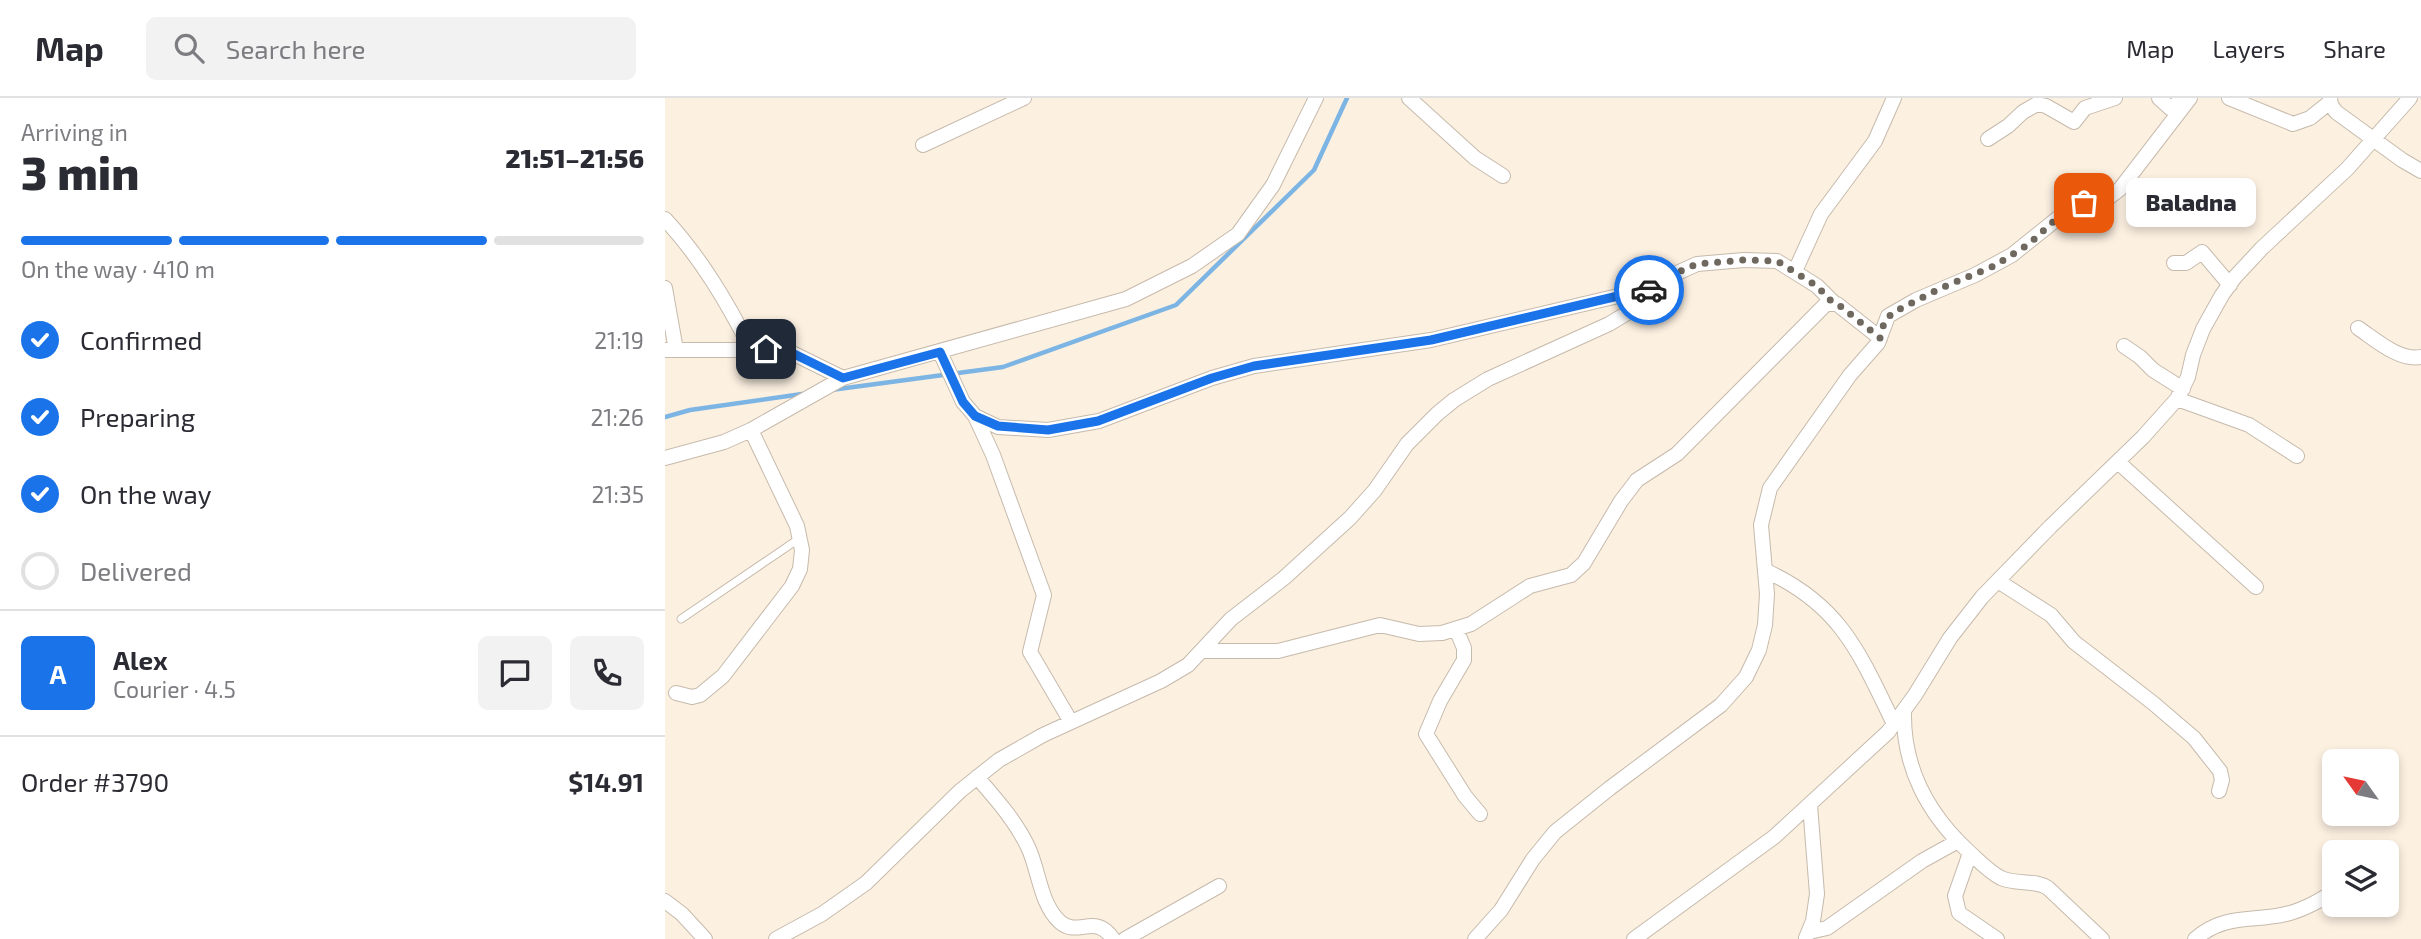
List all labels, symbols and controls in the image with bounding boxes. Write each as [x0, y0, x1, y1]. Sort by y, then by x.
search box [146, 17, 636, 80]
text: Map [35, 28, 104, 68]
icon: search [170, 29, 208, 67]
text: Search here [226, 33, 365, 64]
text: Map [2126, 34, 2174, 63]
text: Layers [2212, 34, 2285, 63]
text: Share [2323, 34, 2386, 63]
text: Arriving in [21, 118, 128, 146]
text: 21:51–21:56 [505, 142, 644, 173]
text: 3 min [21, 144, 139, 199]
pin [2054, 173, 2114, 233]
callout: Baladna [2126, 178, 2255, 228]
icon: bag [2065, 184, 2103, 222]
text: Baladna [2145, 188, 2237, 216]
text: On the way · 410 m [21, 255, 215, 283]
courier [1614, 255, 1684, 325]
icon: car [1630, 271, 1668, 309]
pin [736, 319, 796, 379]
icon: check [21, 321, 59, 359]
text: Confirmed [80, 324, 203, 355]
text: 21:19 [594, 326, 644, 354]
icon: home [747, 330, 785, 368]
icon: check [21, 398, 59, 436]
text: Preparing [80, 401, 195, 432]
text: 21:26 [590, 403, 644, 431]
icon: check [21, 475, 59, 513]
text: On the way [80, 478, 211, 509]
text: 21:35 [591, 480, 644, 508]
text: Delivered [80, 555, 192, 586]
button: chat [478, 636, 552, 710]
button: phone [570, 636, 644, 710]
text: Alex [113, 644, 168, 675]
text: A [50, 658, 66, 689]
text: Courier · 4.5 [113, 675, 236, 703]
north arrow [2322, 749, 2399, 826]
map controls [2322, 749, 2399, 917]
text: Order #3790 [21, 766, 169, 797]
text: $14.91 [568, 766, 644, 797]
button: layers [2322, 840, 2399, 917]

